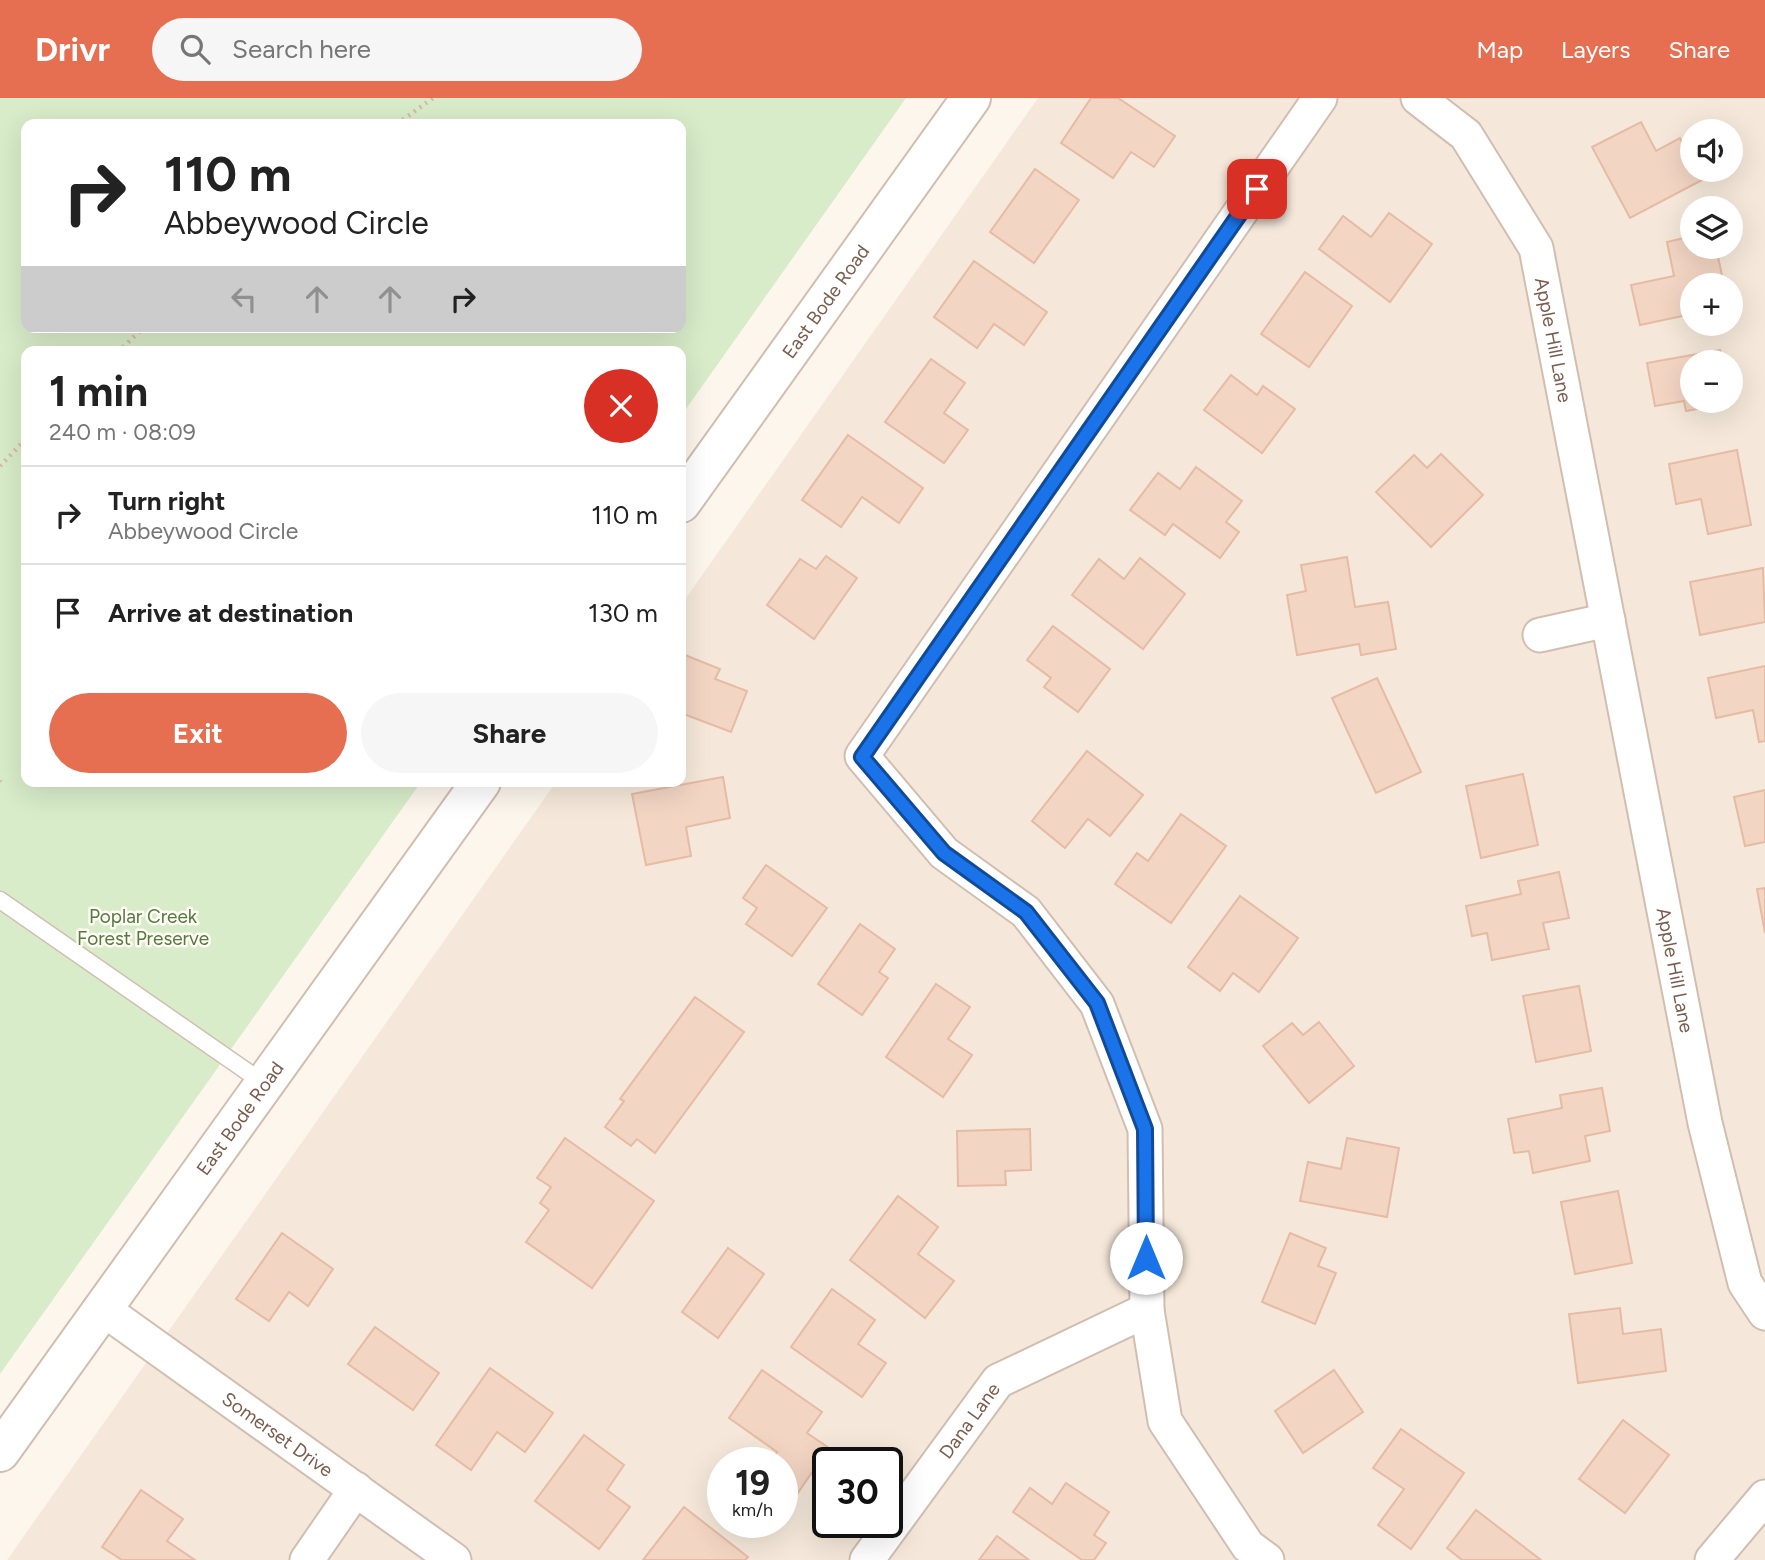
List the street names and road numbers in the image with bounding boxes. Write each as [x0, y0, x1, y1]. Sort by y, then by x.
street label: East Bode Road [777, 240, 874, 363]
street label: Apple Hill Lane [1530, 275, 1577, 404]
street label: Apple Hill Lane [1652, 906, 1698, 1035]
street label: East Bode Road [192, 1057, 289, 1180]
street label: Dana Lane [934, 1378, 1005, 1463]
street label: Somerset Drive [218, 1387, 337, 1482]

